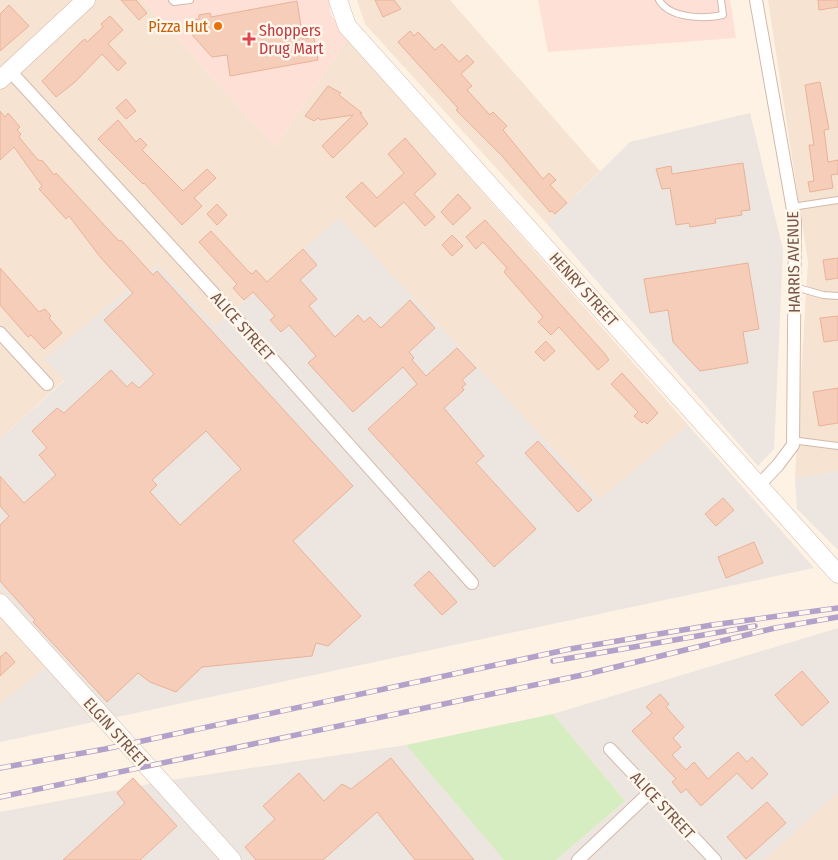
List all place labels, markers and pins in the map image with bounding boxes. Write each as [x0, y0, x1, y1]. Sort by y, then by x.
place label: Pizza Hut [148, 17, 209, 36]
marker: Pizza Hut [212, 20, 224, 32]
place label: Shoppers Drug Mart [259, 21, 324, 58]
marker: Shoppers Drug Mart [243, 33, 255, 45]

